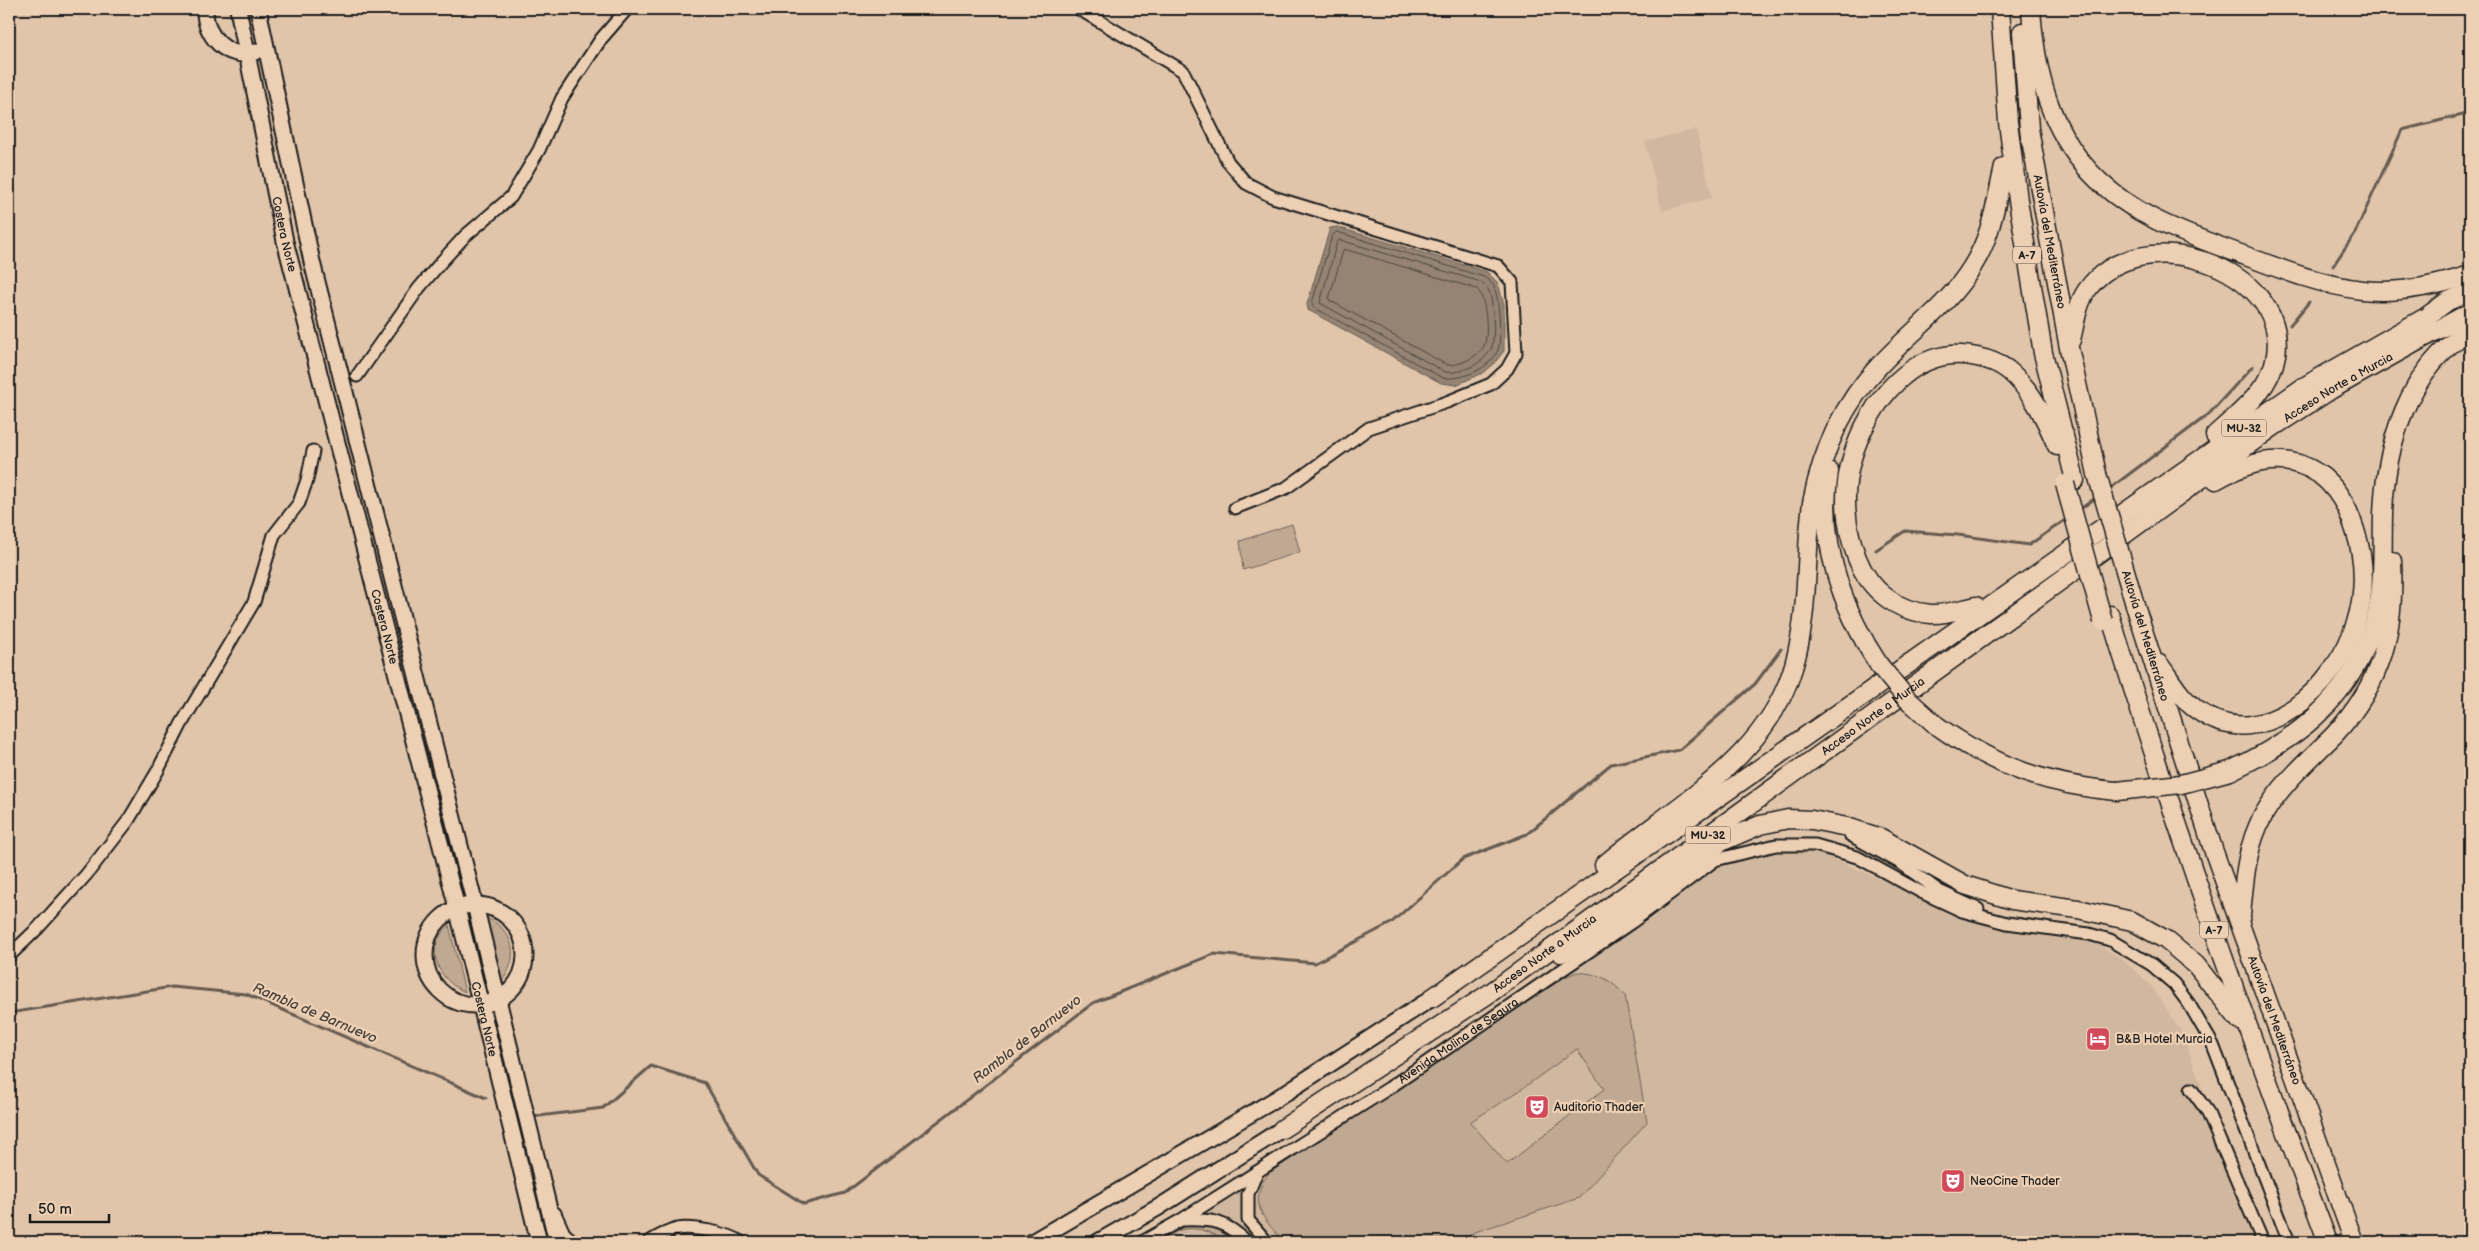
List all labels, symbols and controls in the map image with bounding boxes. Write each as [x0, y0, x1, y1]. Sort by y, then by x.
street label: Autovía del Mediterráneo [2030, 174, 2069, 310]
street label: Costera Norte [269, 195, 300, 274]
road number: A-7 [2013, 246, 2041, 264]
street label: Acceso Norte a Murcia [2281, 349, 2395, 426]
road number: MU-32 [2222, 419, 2266, 436]
street label: Autovía del Mediterráneo [2118, 569, 2172, 703]
street label: Costera Norte [368, 588, 401, 666]
street label: Acceso Norte a Murcia [1818, 674, 1928, 759]
road number: MU-32 [1686, 826, 1730, 844]
street label: Acceso Norte a Murcia [1490, 911, 1600, 996]
road number: A-7 [2200, 922, 2228, 938]
street label: Autovía del Mediterráneo [2244, 954, 2305, 1087]
water label: Rambla de Barnuevo [250, 979, 380, 1047]
street label: Costera Norte [468, 980, 501, 1058]
water label: Rambla de Barnuevo [969, 991, 1085, 1087]
street label: Avenida Molina de Segura [1395, 994, 1521, 1087]
hotel icon: B&B Hotel Murcia [2085, 1026, 2111, 1052]
place label: B&B Hotel Murcia [2116, 1032, 2213, 1047]
theatre icon: Auditorio Thader [1524, 1094, 1550, 1120]
place label: Auditorio Thader [1554, 1100, 1644, 1115]
theatre icon: NeoCine Thader [1940, 1168, 1966, 1194]
place label: NeoCine Thader [1970, 1174, 2060, 1189]
scale bar [30, 1191, 109, 1223]
text: 50 m [38, 1200, 72, 1219]

